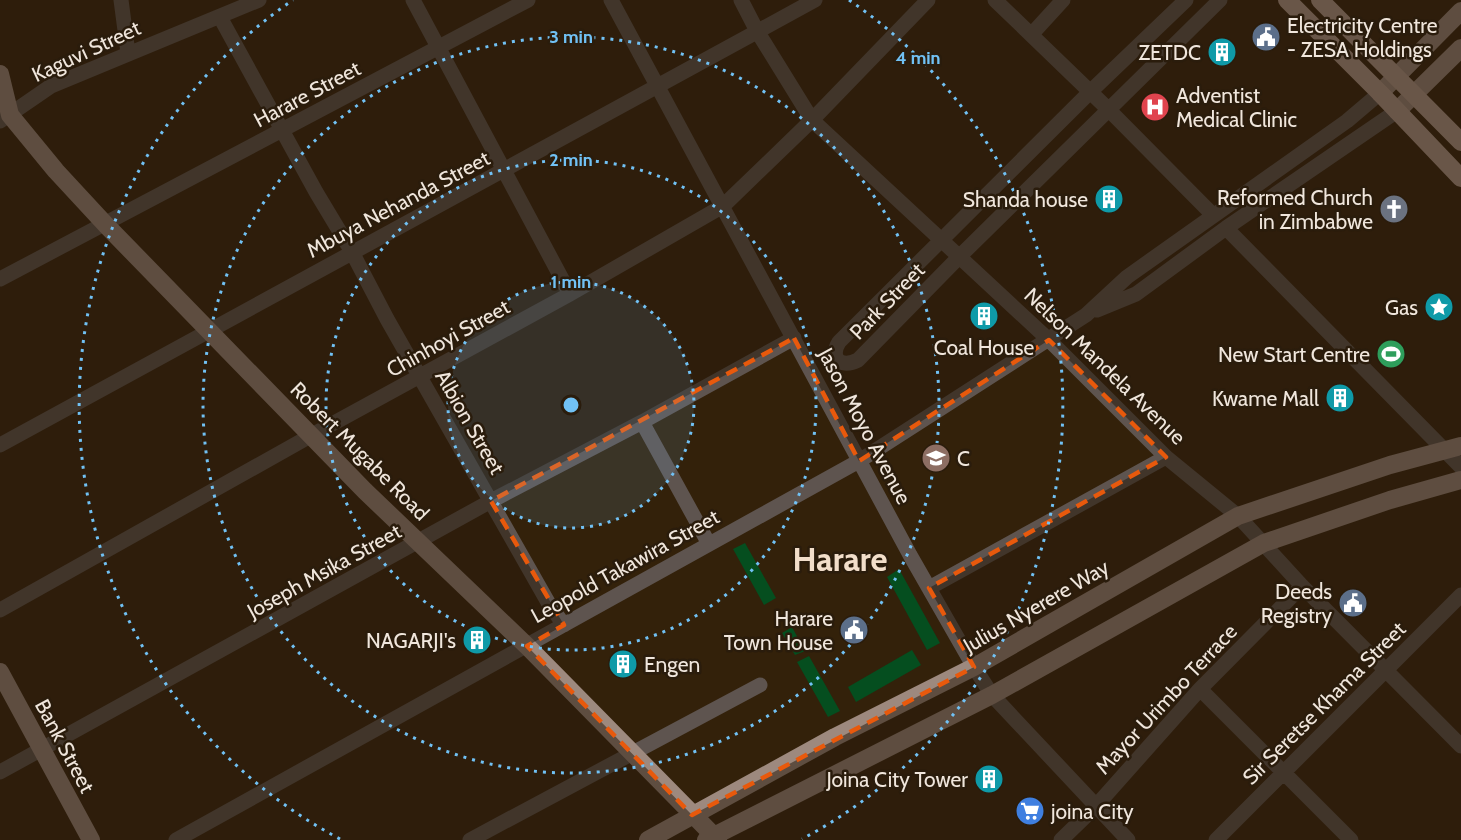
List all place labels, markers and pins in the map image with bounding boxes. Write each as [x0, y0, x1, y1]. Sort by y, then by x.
place label: Electricity Centre - ZESA Holdings [1287, 13, 1438, 62]
public building icon: Electricity Centre - ZESA Holdings [1250, 21, 1282, 53]
building icon: ZETDC [1206, 36, 1238, 68]
place label: ZETDC [1138, 40, 1201, 65]
place label: Adventist Medical Clinic [1176, 83, 1297, 132]
hospital icon: Adventist Medical Clinic [1139, 91, 1171, 123]
building icon: Shanda house [1093, 183, 1125, 215]
place label: Reformed Church in Zimbabwe [1217, 185, 1373, 234]
place label: Shanda house [963, 187, 1088, 212]
church icon: Reformed Church in Zimbabwe [1378, 193, 1410, 225]
place icon: Gas [1423, 291, 1455, 323]
place label: Gas [1385, 295, 1418, 320]
building icon: Coal House [968, 300, 1000, 332]
place label: Coal House [934, 335, 1034, 360]
sports icon: New Start Centre [1375, 338, 1407, 370]
place label: New Start Centre [1218, 342, 1370, 367]
building icon: Kwame Mall [1324, 382, 1356, 414]
place label: Kwame Mall [1212, 386, 1319, 411]
centre of rings [561, 395, 581, 415]
school or university icon: C [920, 442, 952, 474]
place label: C [957, 446, 970, 471]
place label: Deeds Registry [1261, 579, 1332, 628]
public building icon: Deeds Registry [1337, 587, 1369, 619]
place label: Harare Town House [724, 606, 833, 655]
public building icon: Harare Town House [838, 614, 870, 646]
building icon: NAGARJI's [461, 624, 493, 656]
place label: NAGARJI's [366, 628, 456, 653]
building icon: Engen [607, 648, 639, 680]
place label: Engen [644, 652, 700, 677]
building icon: Joina City Tower [973, 763, 1005, 795]
place label: Joina City Tower [825, 767, 968, 792]
supermarket icon: joina City [1014, 795, 1046, 827]
place label: joina City [1050, 799, 1134, 825]

